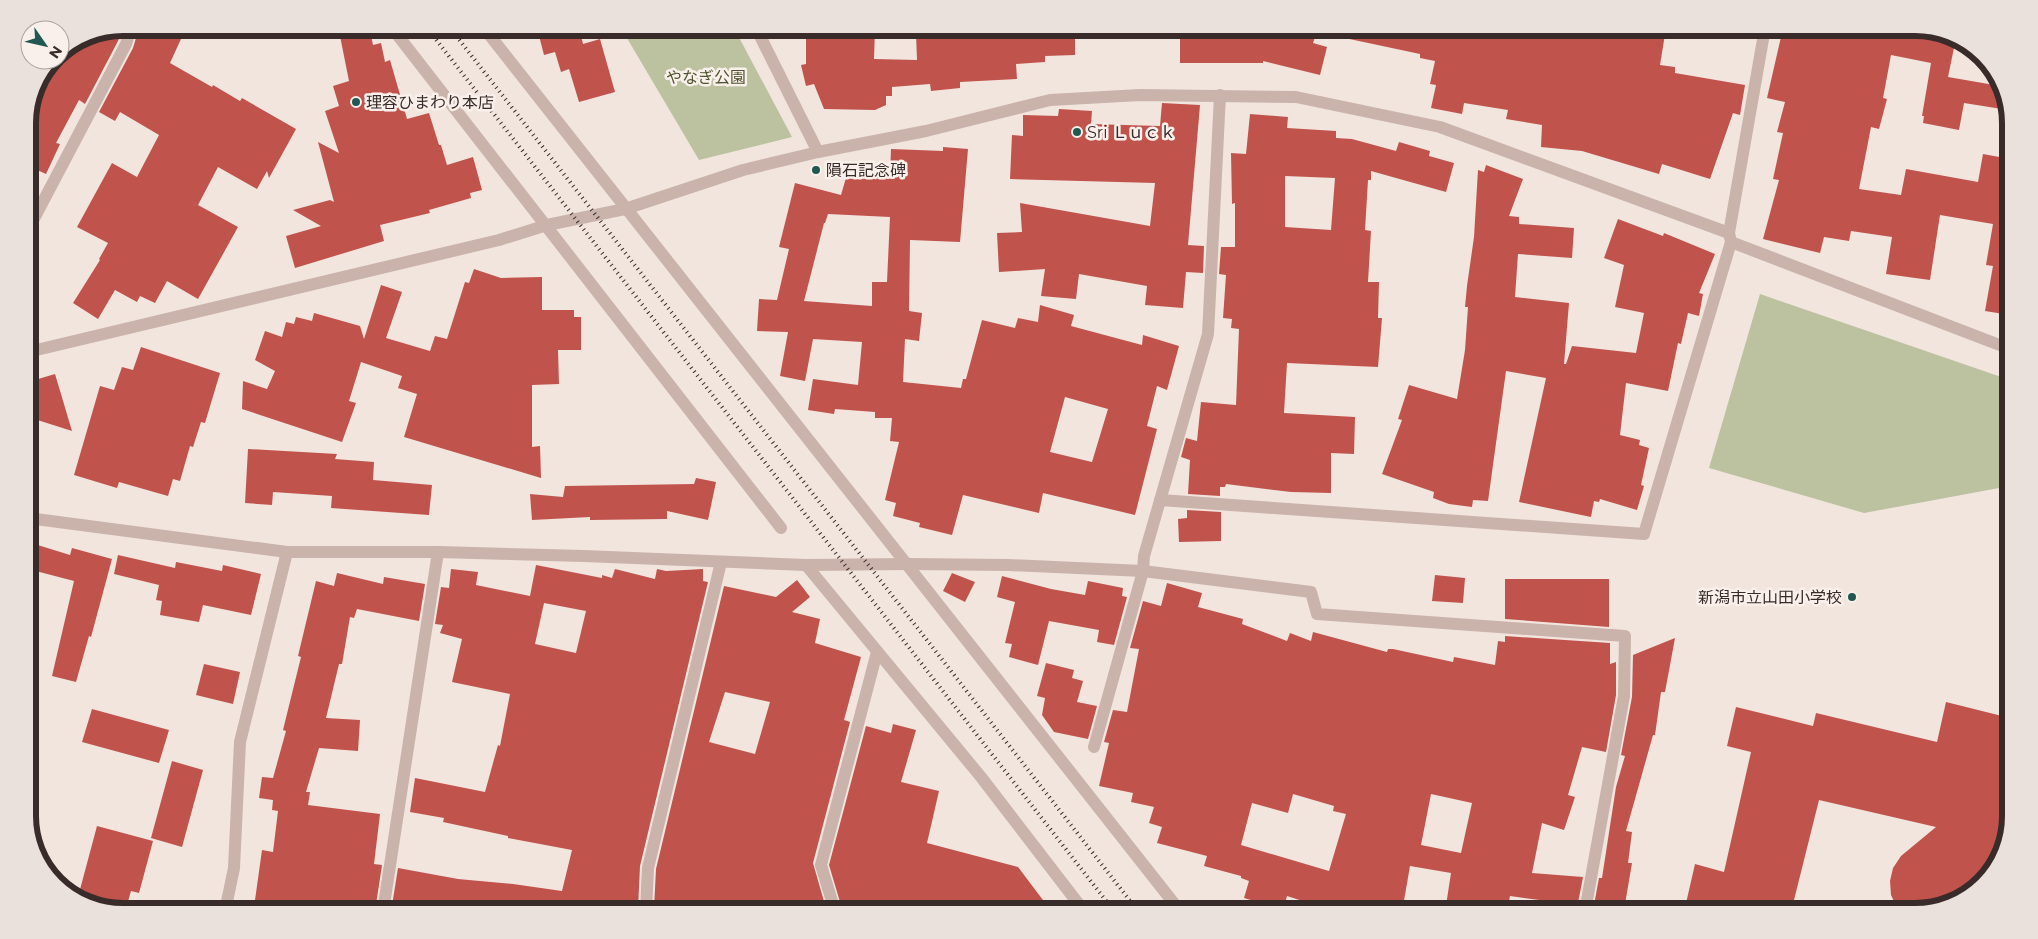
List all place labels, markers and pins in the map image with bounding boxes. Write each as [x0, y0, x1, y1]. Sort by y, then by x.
place label: 理容ひまわり本店 [366, 93, 494, 112]
marker: 理容ひまわり本店 [350, 96, 362, 108]
place label: Sri Ｌｕｃｋ [1087, 123, 1176, 142]
marker: Sri Ｌｕｃｋ [1071, 126, 1083, 138]
place label: 隕石記念碑 [826, 161, 906, 180]
marker: 隕石記念碑 [810, 164, 822, 176]
place label: 新潟市立山田小学校 [1698, 588, 1842, 607]
marker: 新潟市立山田小学校 [1846, 591, 1858, 603]

